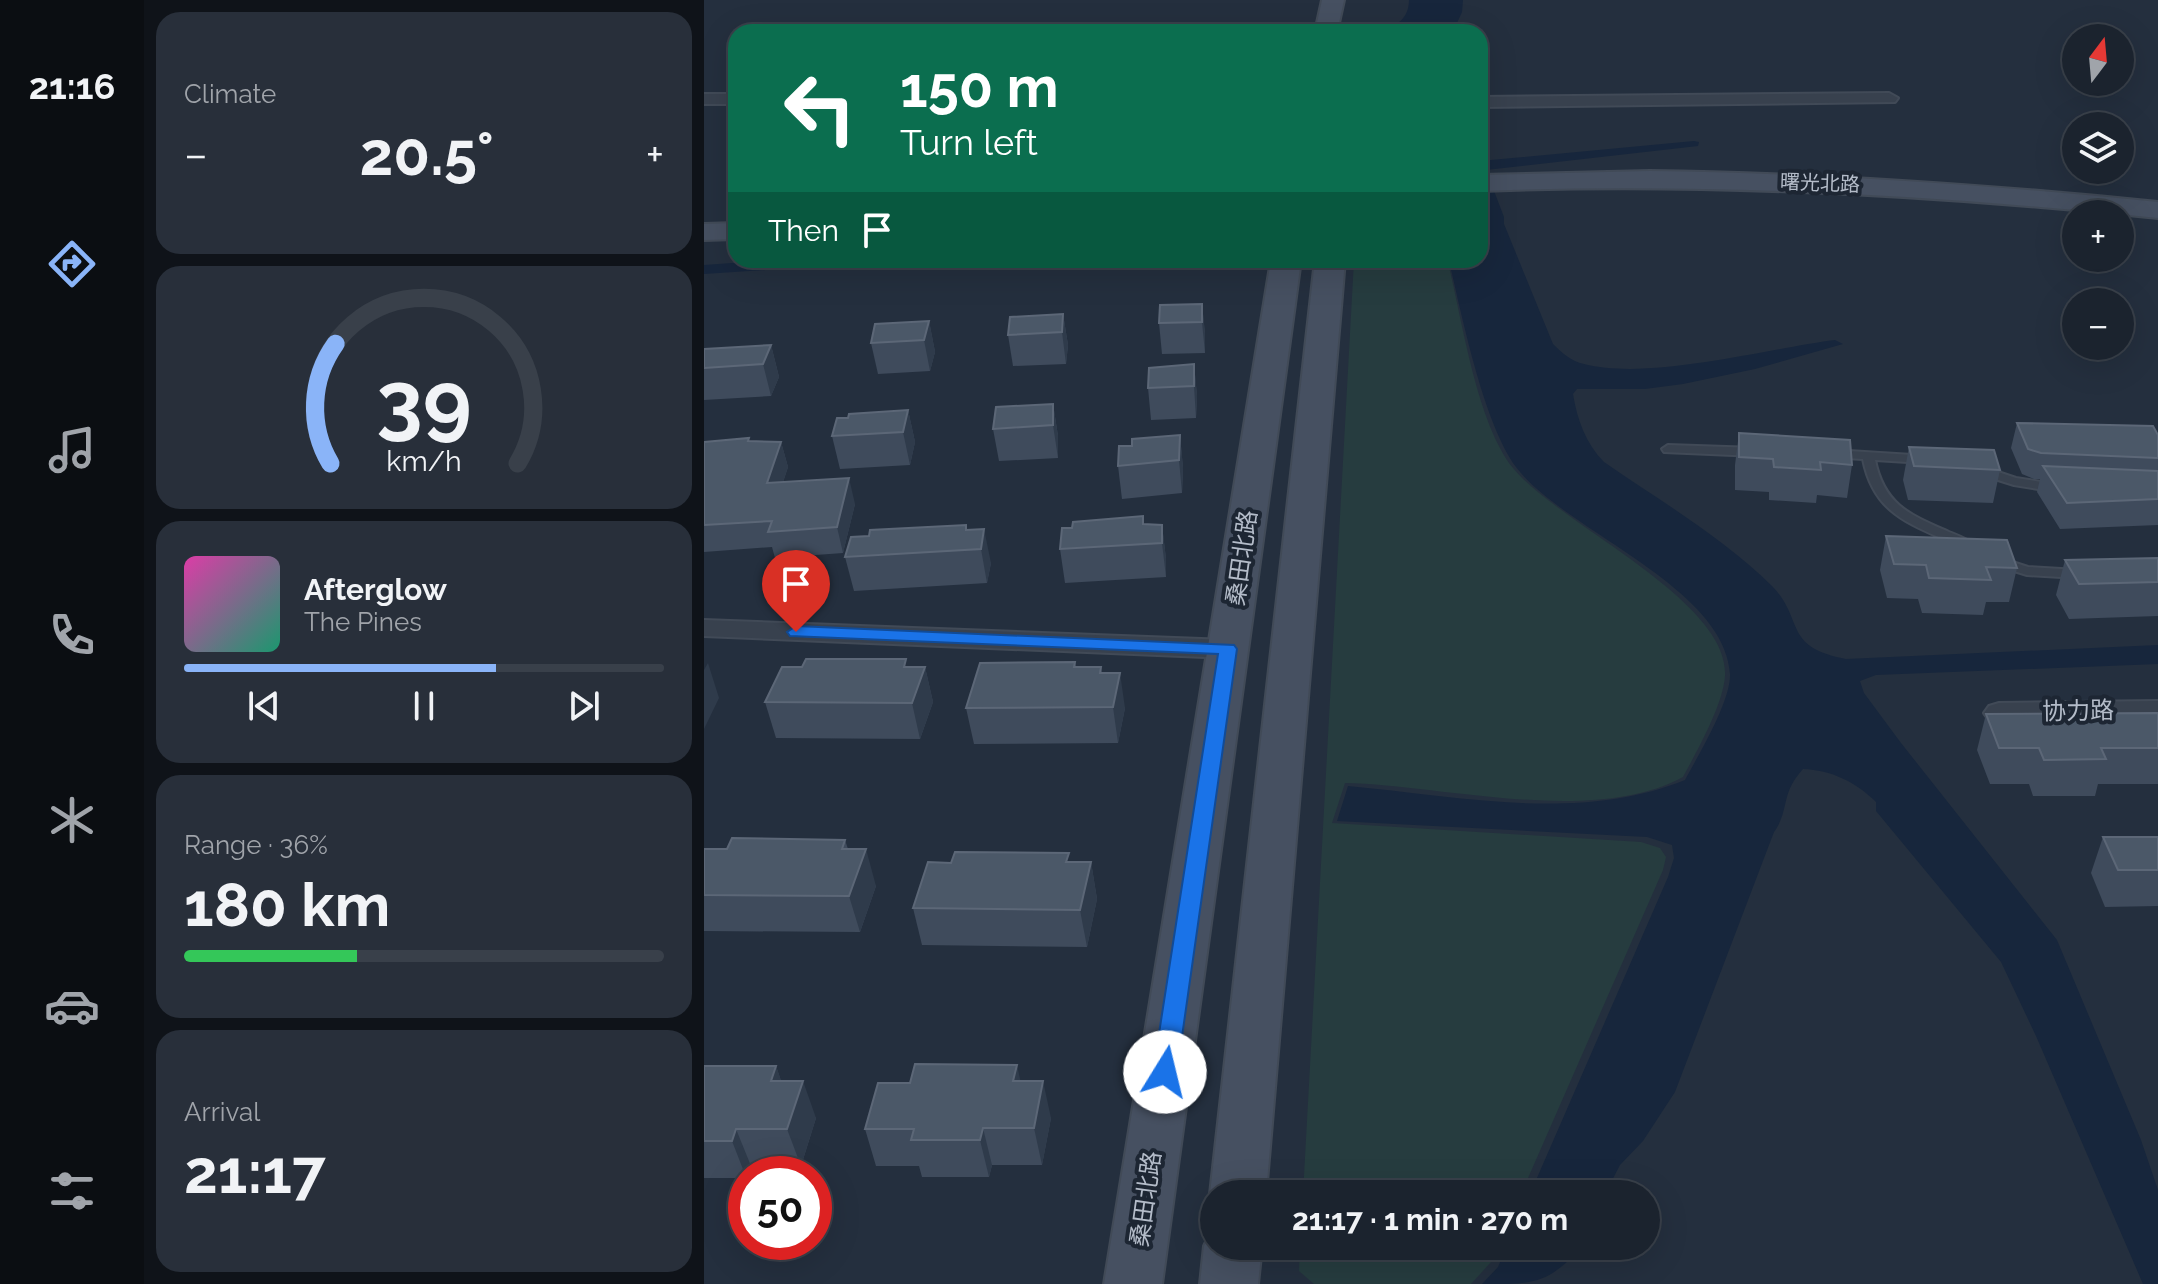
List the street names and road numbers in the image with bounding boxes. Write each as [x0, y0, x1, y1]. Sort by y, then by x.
street label: 曙光北路 [1780, 170, 1860, 196]
street label: 桑田北路 [1220, 508, 1263, 607]
street label: 协力路 [2042, 695, 2114, 726]
street label: 桑田北路 [1124, 1149, 1167, 1248]

